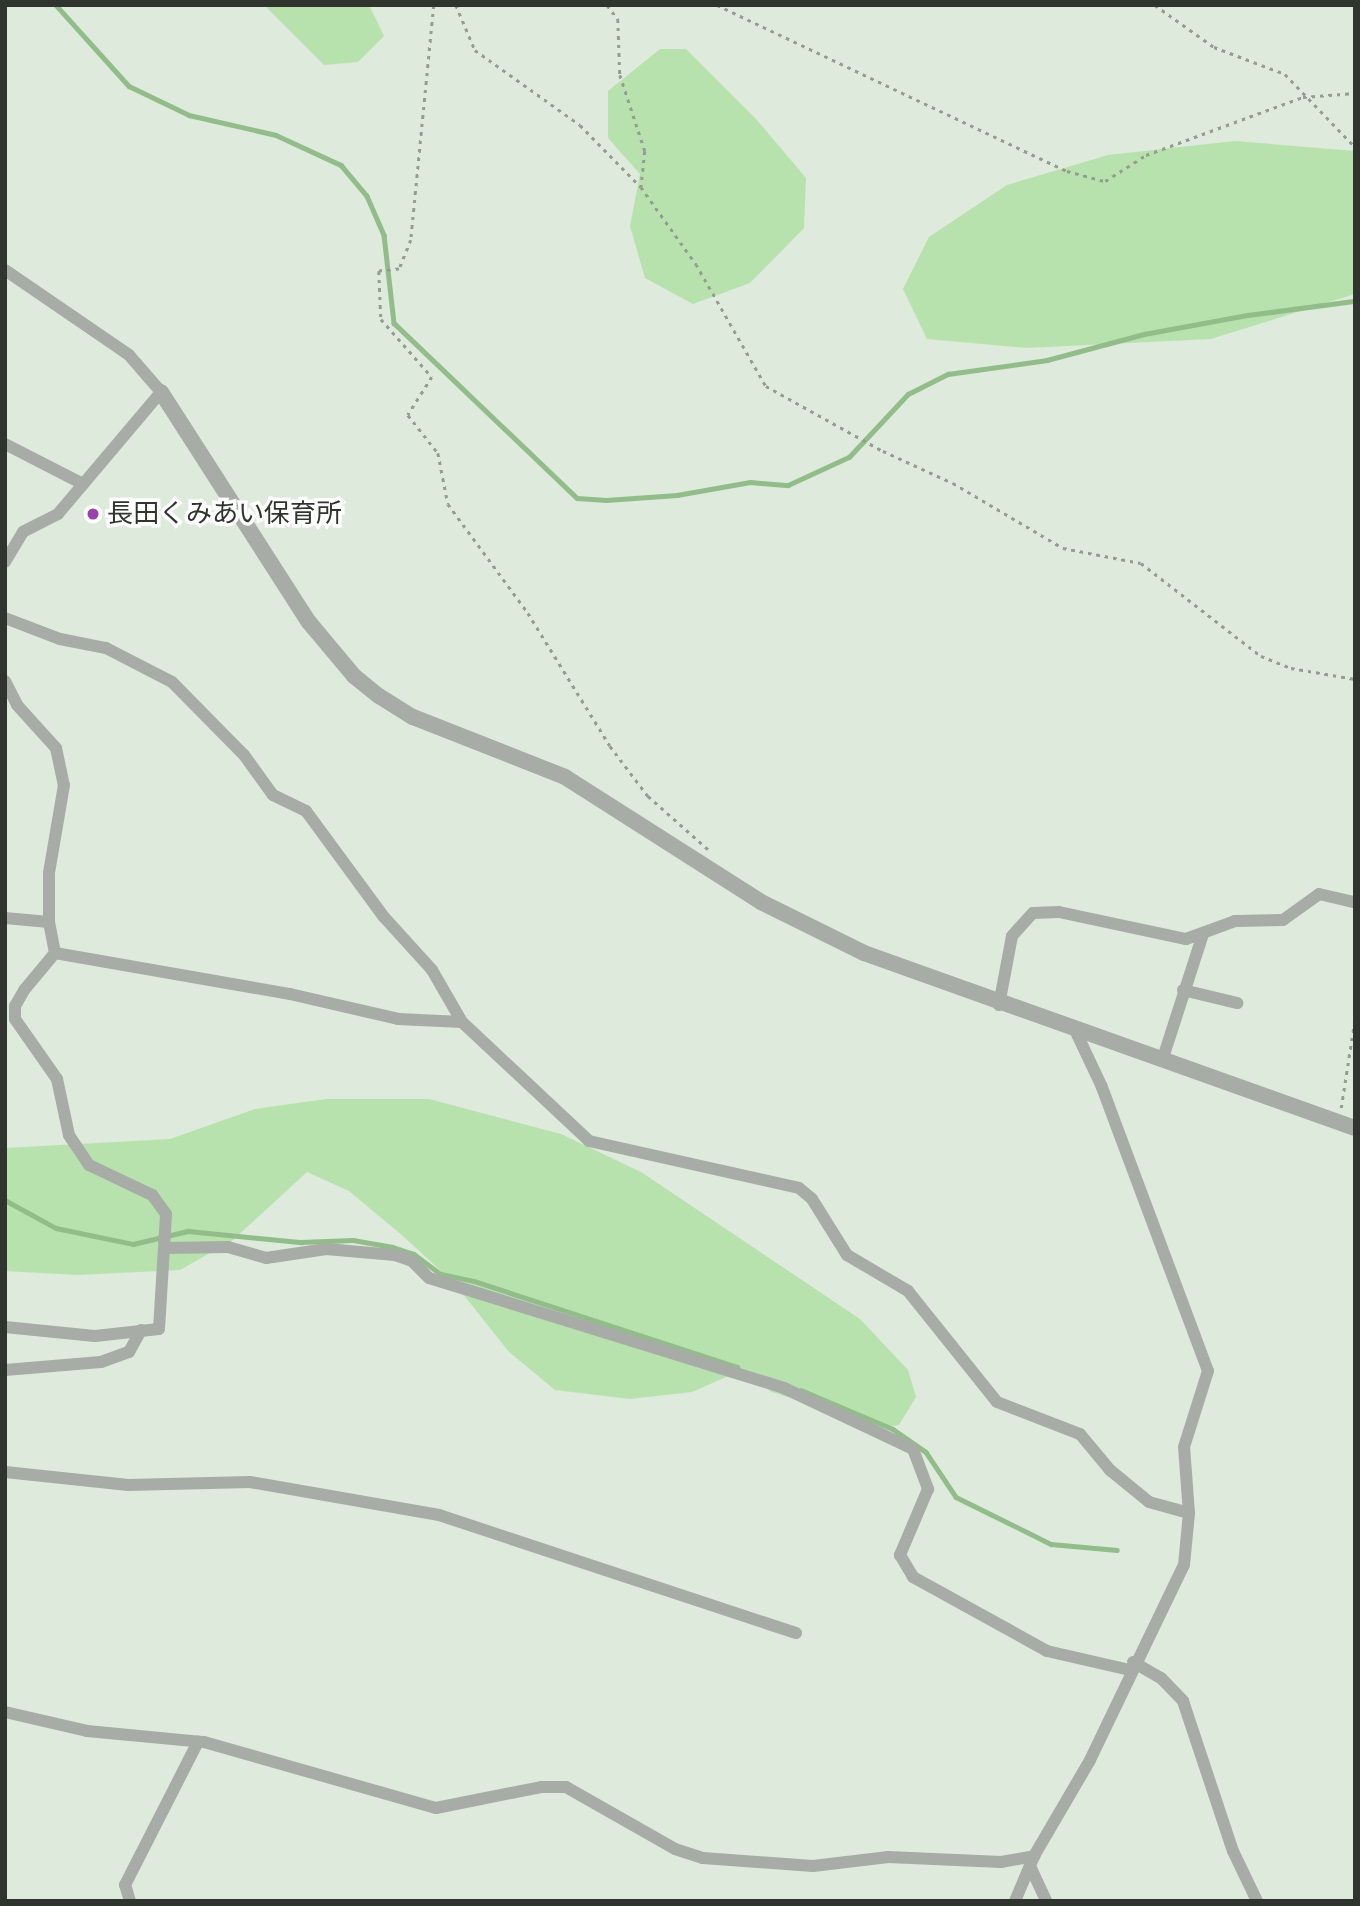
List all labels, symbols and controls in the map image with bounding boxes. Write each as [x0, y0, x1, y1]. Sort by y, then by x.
place label: 長田くみあい保育所 [107, 498, 341, 530]
marker: 長田くみあい保育所 [85, 506, 101, 522]

